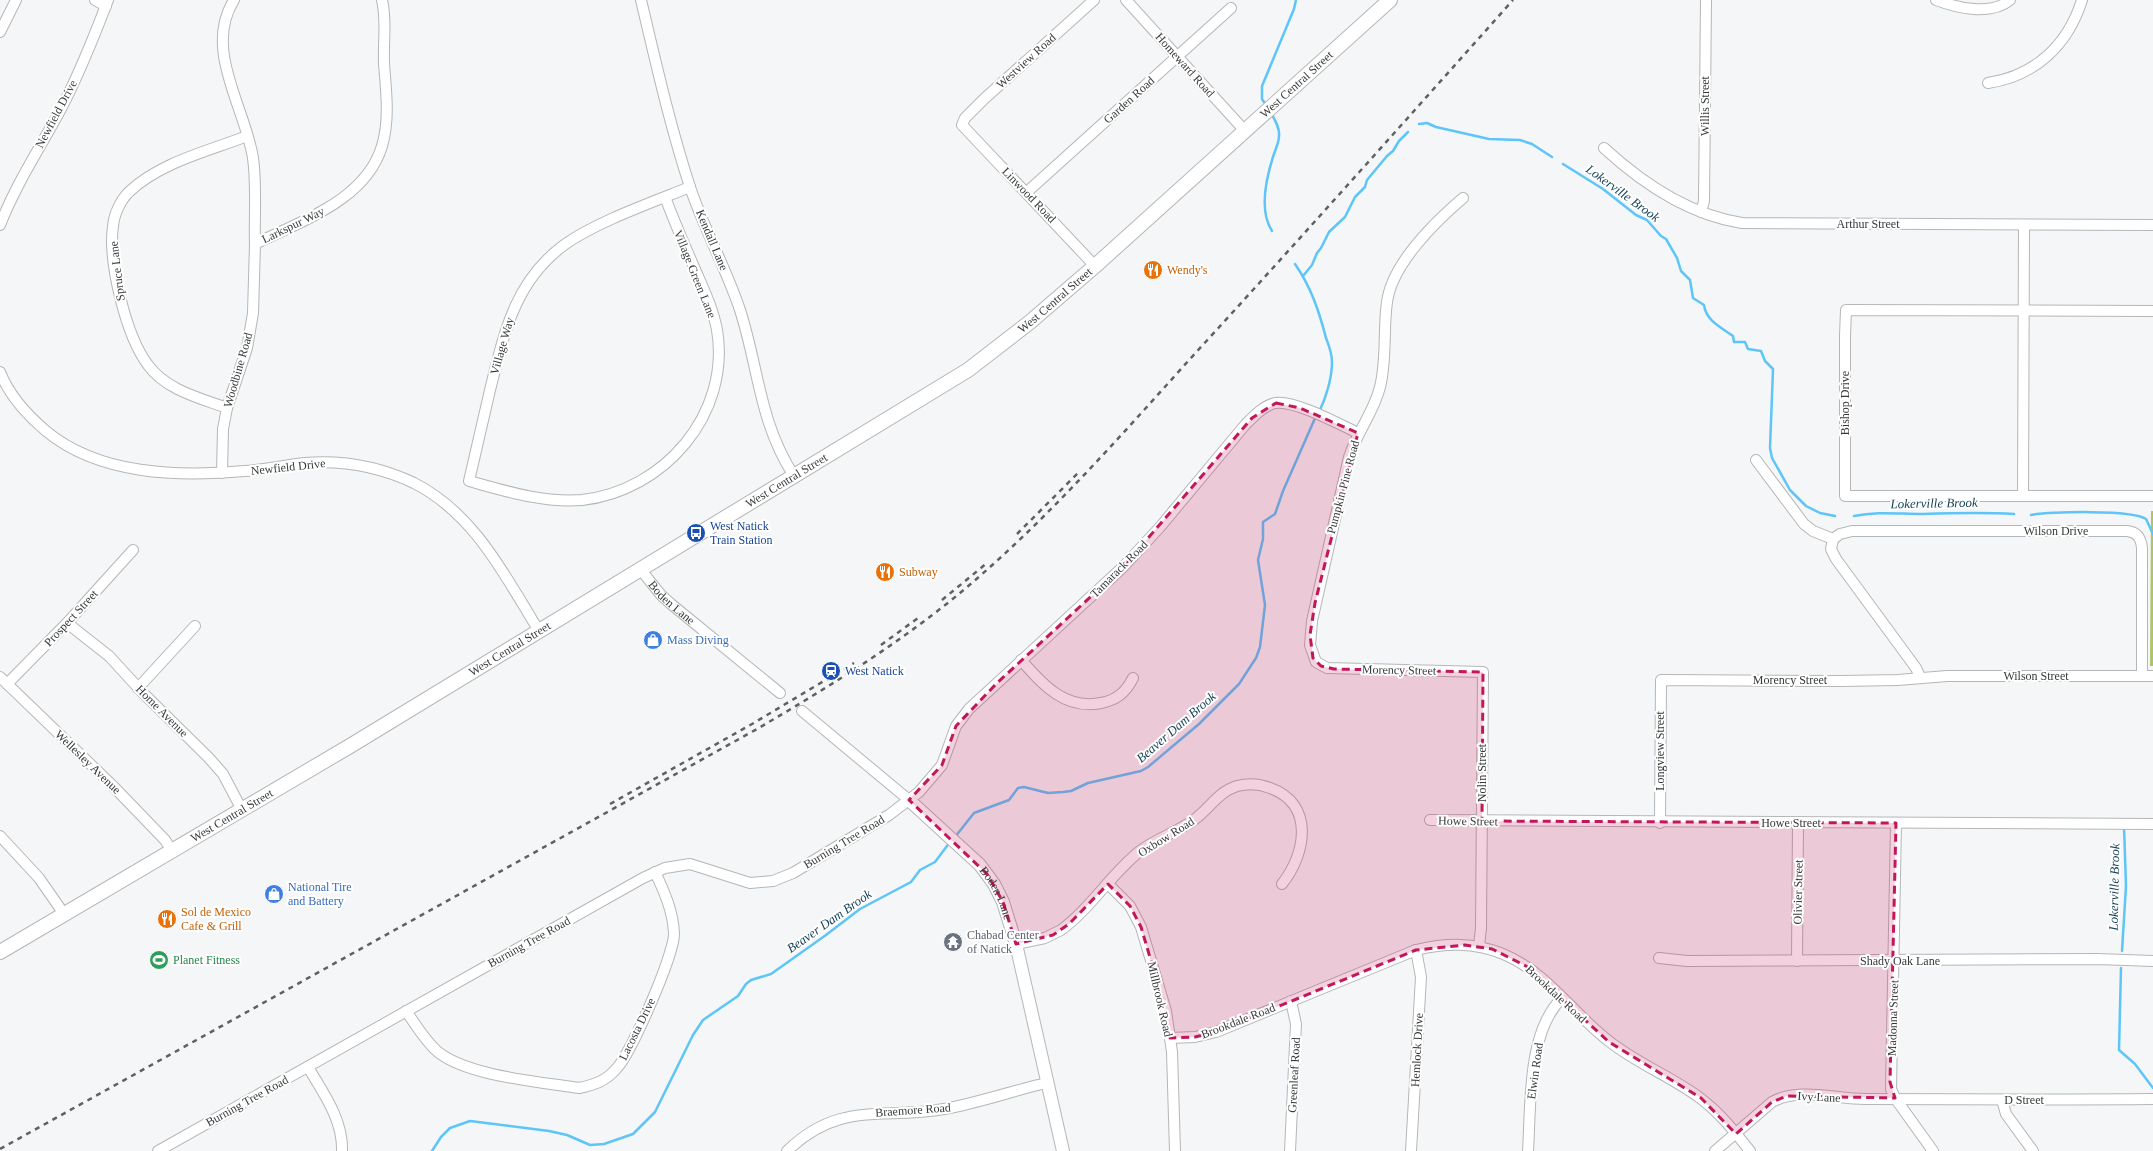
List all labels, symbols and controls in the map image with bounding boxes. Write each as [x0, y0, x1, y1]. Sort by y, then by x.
street label: Homeward Road [1152, 30, 1218, 100]
street label: Westview Road [993, 31, 1059, 91]
street label: West Central Street [1257, 48, 1336, 121]
street label: Garden Road [1101, 74, 1157, 126]
street label: Willis Street [1698, 75, 1712, 136]
street label: Newfield Drive [32, 78, 80, 150]
water label: Lokerville Brook [1582, 161, 1663, 225]
street label: Linwood Road [999, 164, 1059, 226]
street label: Larkspur Way [259, 204, 327, 246]
street label: Kendall Lane [693, 207, 731, 273]
street label: Arthur Street [1837, 217, 1900, 231]
street label: Village Green Lane [671, 228, 719, 320]
street label: Spruce Lane [106, 240, 128, 302]
restaurant icon: Wendy's [1142, 259, 1164, 281]
place label: Wendy's [1167, 263, 1208, 277]
street label: West Central Street [1015, 264, 1095, 336]
street label: Village Way [487, 316, 517, 376]
street label: Woodbine Road [221, 331, 255, 409]
street label: Bishop Drive [1838, 371, 1852, 435]
street label: Pumpkin Pine Road [1324, 439, 1362, 535]
street label: West Central Street [743, 450, 830, 511]
street label: Newfield Drive [250, 456, 326, 478]
water label: Lokerville Brook [1889, 495, 1978, 511]
place label: West Natick Train Station [710, 519, 773, 547]
bus stop icon: West Natick Train Station [685, 522, 707, 544]
street label: Wilson Drive [2024, 524, 2088, 538]
street label: Tamarack Road [1087, 537, 1151, 601]
restaurant icon: Subway [874, 561, 896, 583]
place label: Subway [899, 565, 938, 579]
street label: Boden Lane [645, 578, 698, 628]
street label: Prospect Street [41, 586, 101, 649]
street label: West Central Street [466, 618, 554, 679]
shop icon: Mass Diving [642, 629, 664, 651]
place label: Mass Diving [667, 633, 729, 647]
station icon: West Natick [820, 660, 842, 682]
street label: Morency Street [1362, 662, 1437, 678]
place label: West Natick [845, 664, 904, 678]
street label: Wilson Street [2003, 669, 2069, 683]
street label: Morency Street [1753, 673, 1828, 687]
street label: Home Avenue [133, 682, 191, 740]
water label: Beaver Dam Brook [1133, 688, 1219, 765]
street label: Longview Street [1653, 711, 1667, 791]
street label: Wellesley Avenue [52, 727, 124, 797]
street label: Nolin Street [1475, 743, 1489, 802]
street label: West Central Street [188, 786, 276, 845]
street label: Burning Tree Road [801, 812, 887, 872]
street label: Howe Street [1438, 813, 1499, 829]
street label: Oxbow Road [1135, 814, 1197, 860]
street label: Howe Street [1761, 816, 1821, 830]
water label: Lokerville Brook [2106, 843, 2122, 932]
street label: Olivier Street [1790, 859, 1806, 925]
street label: Boden Lane [976, 864, 1015, 921]
place label: National Tire and Battery [288, 880, 352, 908]
shop icon: National Tire and Battery [263, 883, 285, 905]
water label: Beaver Dam Brook [784, 886, 874, 956]
place label: Sol de Mexico Cafe & Grill [181, 905, 251, 933]
restaurant icon: Sol de Mexico Cafe & Grill [156, 908, 178, 930]
street label: Burning Tree Road [485, 914, 573, 970]
place label: Chabad Center of Natick [967, 928, 1039, 956]
temple icon: Chabad Center of Natick [942, 931, 964, 953]
sports icon: Planet Fitness [148, 949, 170, 971]
place label: Planet Fitness [173, 953, 240, 967]
street label: Shady Oak Lane [1860, 954, 1940, 968]
street label: Millbrook Road [1145, 960, 1175, 1038]
street label: Brookdale Road [1523, 962, 1589, 1026]
street label: Madonna Street [1885, 979, 1901, 1056]
street label: Lacosta Drive [616, 996, 658, 1062]
street label: Brookdale Road [1199, 1000, 1277, 1042]
street label: Hemlock Drive [1408, 1013, 1426, 1087]
street label: Greenleaf Road [1285, 1037, 1303, 1113]
street label: Elwin Road [1524, 1042, 1546, 1100]
street label: Burning Tree Road [203, 1073, 291, 1129]
street label: Ivy Lane [1797, 1089, 1841, 1105]
street label: D Street [2004, 1093, 2044, 1107]
street label: Braemore Road [875, 1100, 951, 1120]

